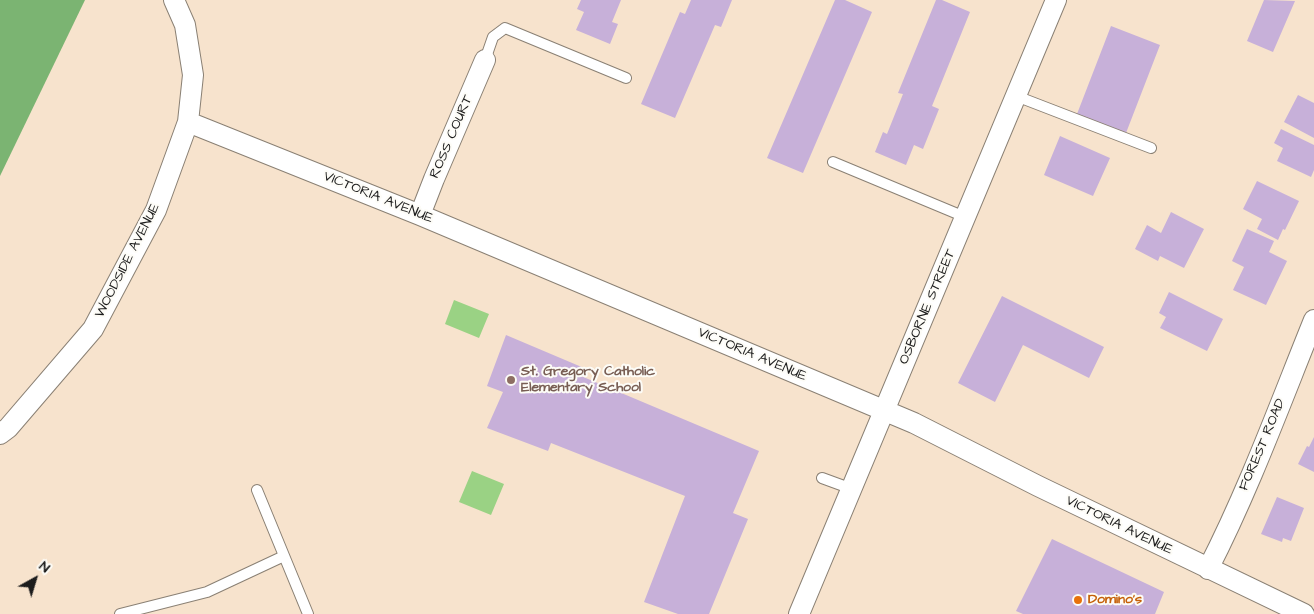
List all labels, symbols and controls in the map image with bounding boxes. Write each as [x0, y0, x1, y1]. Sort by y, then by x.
street label: ROSS COURT [427, 93, 477, 181]
street label: VICTORIA AVENUE [321, 168, 435, 228]
street label: WOODSIDE AVENUE [92, 201, 164, 321]
street label: OSBORNE STREET [896, 247, 960, 367]
street label: VICTORIA AVENUE [695, 325, 809, 385]
place label: St. Gregory Catholic Elementary School [521, 364, 655, 397]
marker: St. Gregory Catholic Elementary School [505, 374, 517, 386]
street label: FOREST ROAD [1236, 397, 1290, 493]
street label: VICTORIA AVENUE [1063, 493, 1175, 559]
north arrow [10, 554, 60, 604]
text: N [35, 557, 54, 578]
place label: Domino's [1088, 592, 1142, 608]
marker: Domino's [1072, 594, 1084, 606]

